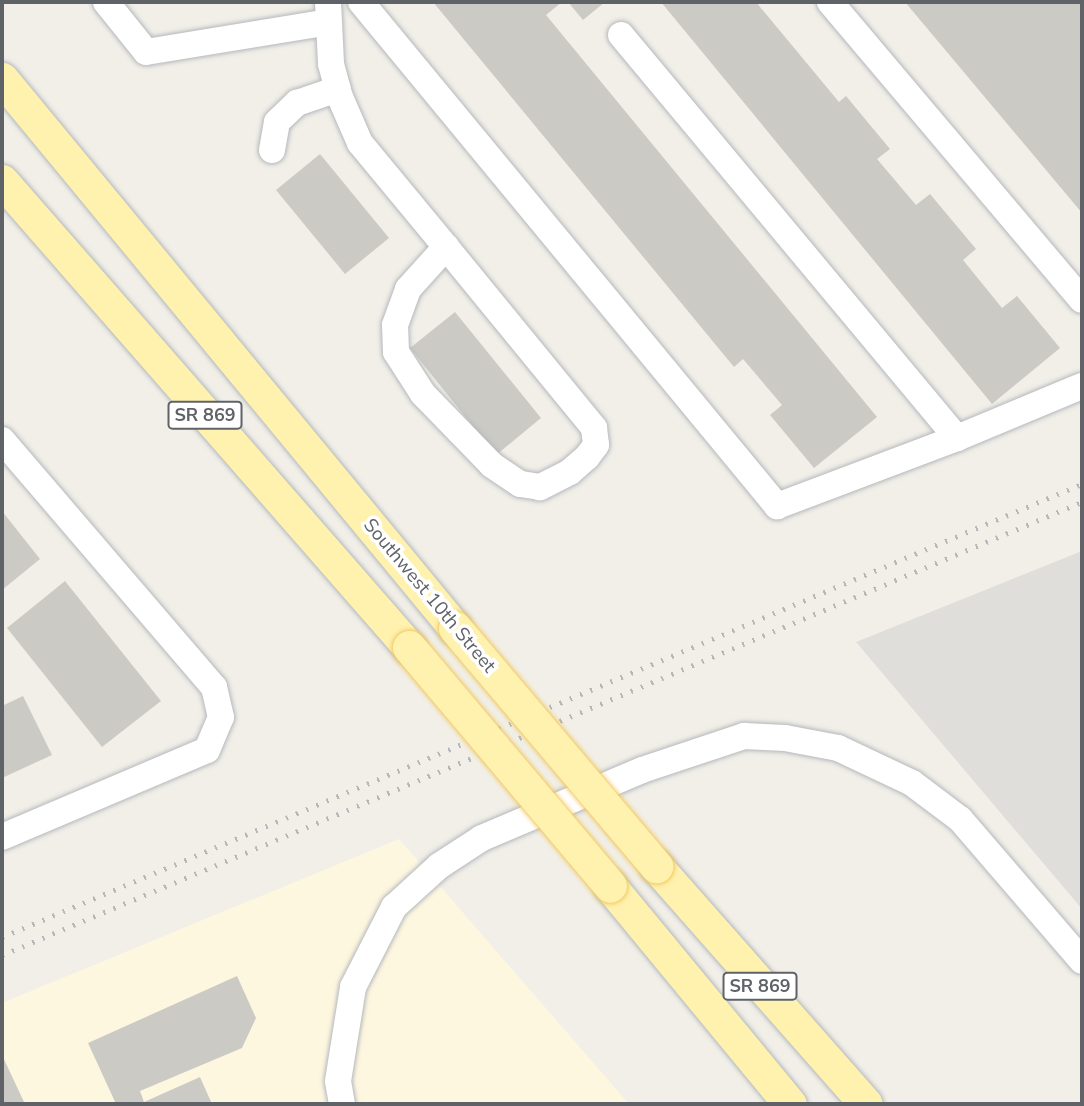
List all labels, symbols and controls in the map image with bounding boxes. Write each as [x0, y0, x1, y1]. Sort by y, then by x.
road number: SR 869 [166, 400, 244, 430]
street label: Southwest 10th Street [358, 514, 500, 678]
road number: SR 869 [722, 972, 798, 1001]

